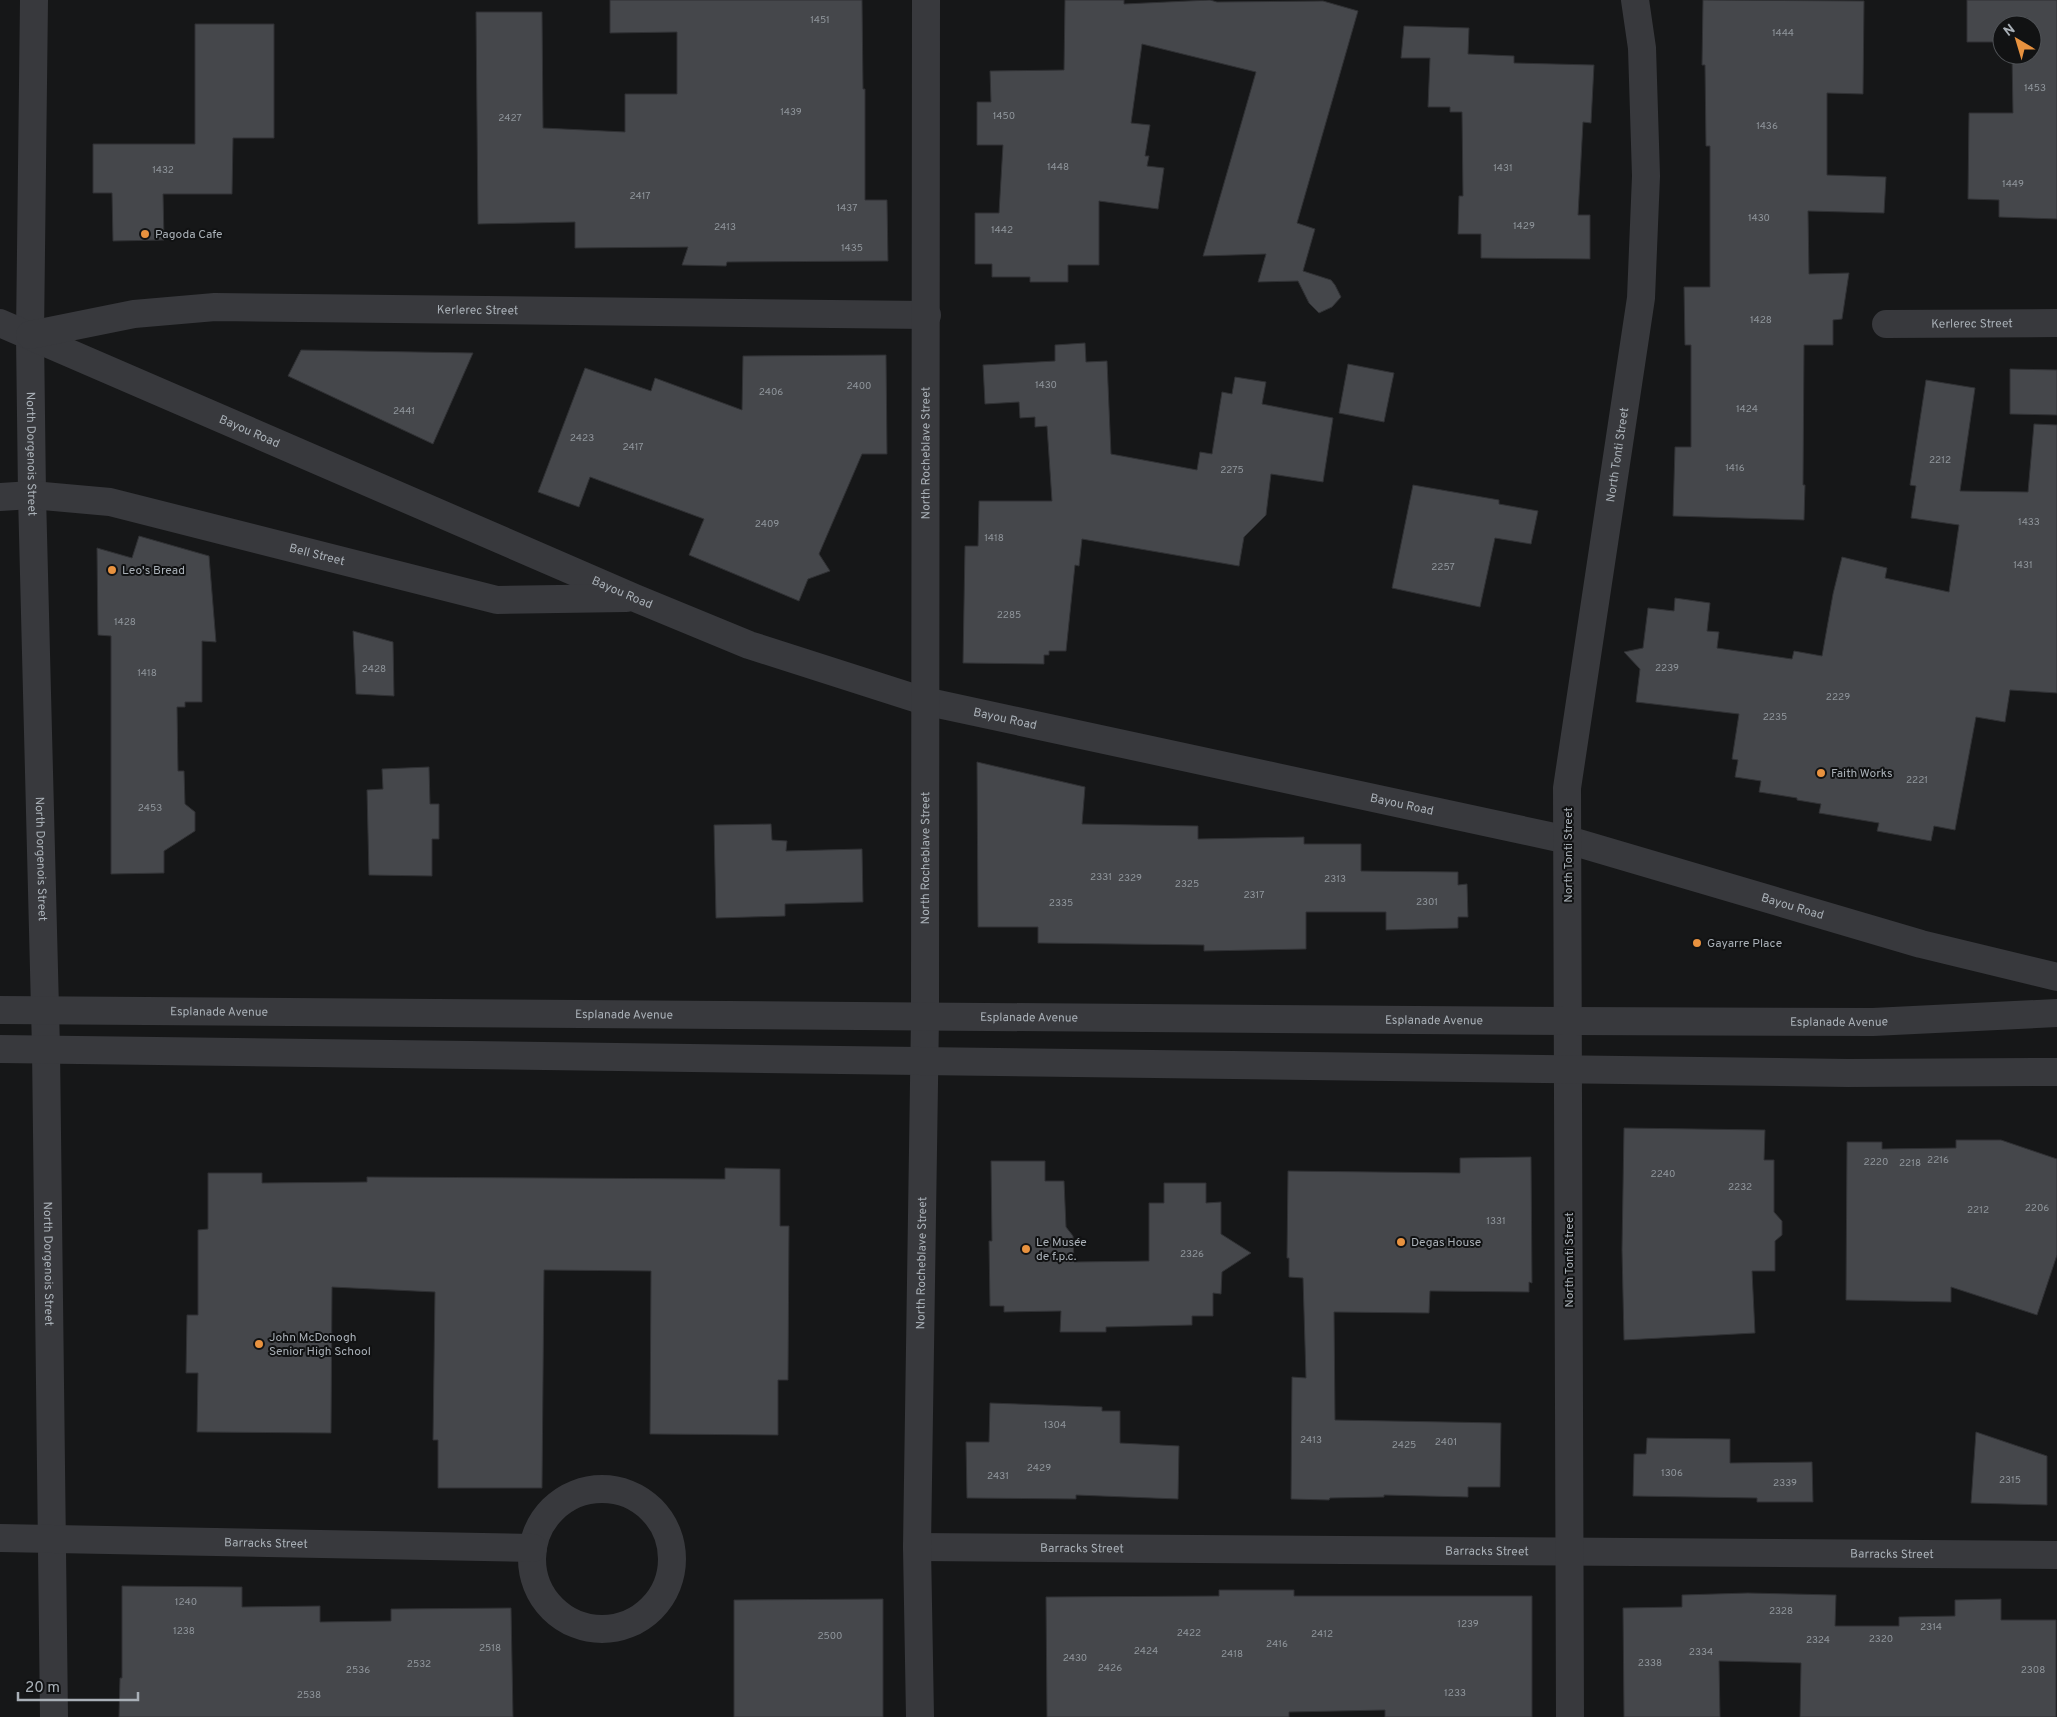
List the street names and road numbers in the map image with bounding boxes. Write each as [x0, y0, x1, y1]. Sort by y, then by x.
street label: Kerlerec Street [437, 302, 518, 319]
street label: Kerlerec Street [1931, 316, 2013, 333]
street label: North Rocheblave Street [918, 387, 935, 519]
street label: North Dorgenois Street [22, 392, 40, 516]
street label: North Tonti Street [1603, 406, 1633, 504]
street label: Bayou Road [216, 412, 282, 452]
street label: Bell Street [287, 541, 346, 570]
street label: Bayou Road [589, 573, 655, 613]
street label: Bayou Road [972, 705, 1038, 734]
street label: Bayou Road [1368, 790, 1435, 820]
street label: North Rocheblave Street [918, 792, 934, 924]
street label: North Dorgenois Street [31, 796, 50, 921]
street label: North Tonti Street [1561, 807, 1577, 903]
street label: Bayou Road [1759, 890, 1826, 924]
street label: Esplanade Avenue [170, 1004, 268, 1021]
street label: Esplanade Avenue [575, 1007, 673, 1024]
street label: Esplanade Avenue [980, 1010, 1078, 1027]
street label: Esplanade Avenue [1385, 1013, 1483, 1029]
street label: Esplanade Avenue [1790, 1014, 1888, 1031]
street label: North Rocheblave Street [913, 1197, 931, 1329]
street label: North Dorgenois Street [39, 1201, 56, 1326]
street label: North Tonti Street [1562, 1212, 1578, 1308]
street label: Barracks Street [224, 1535, 308, 1553]
street label: Barracks Street [1040, 1541, 1124, 1557]
street label: Barracks Street [1445, 1544, 1529, 1560]
street label: Barracks Street [1850, 1547, 1934, 1563]

